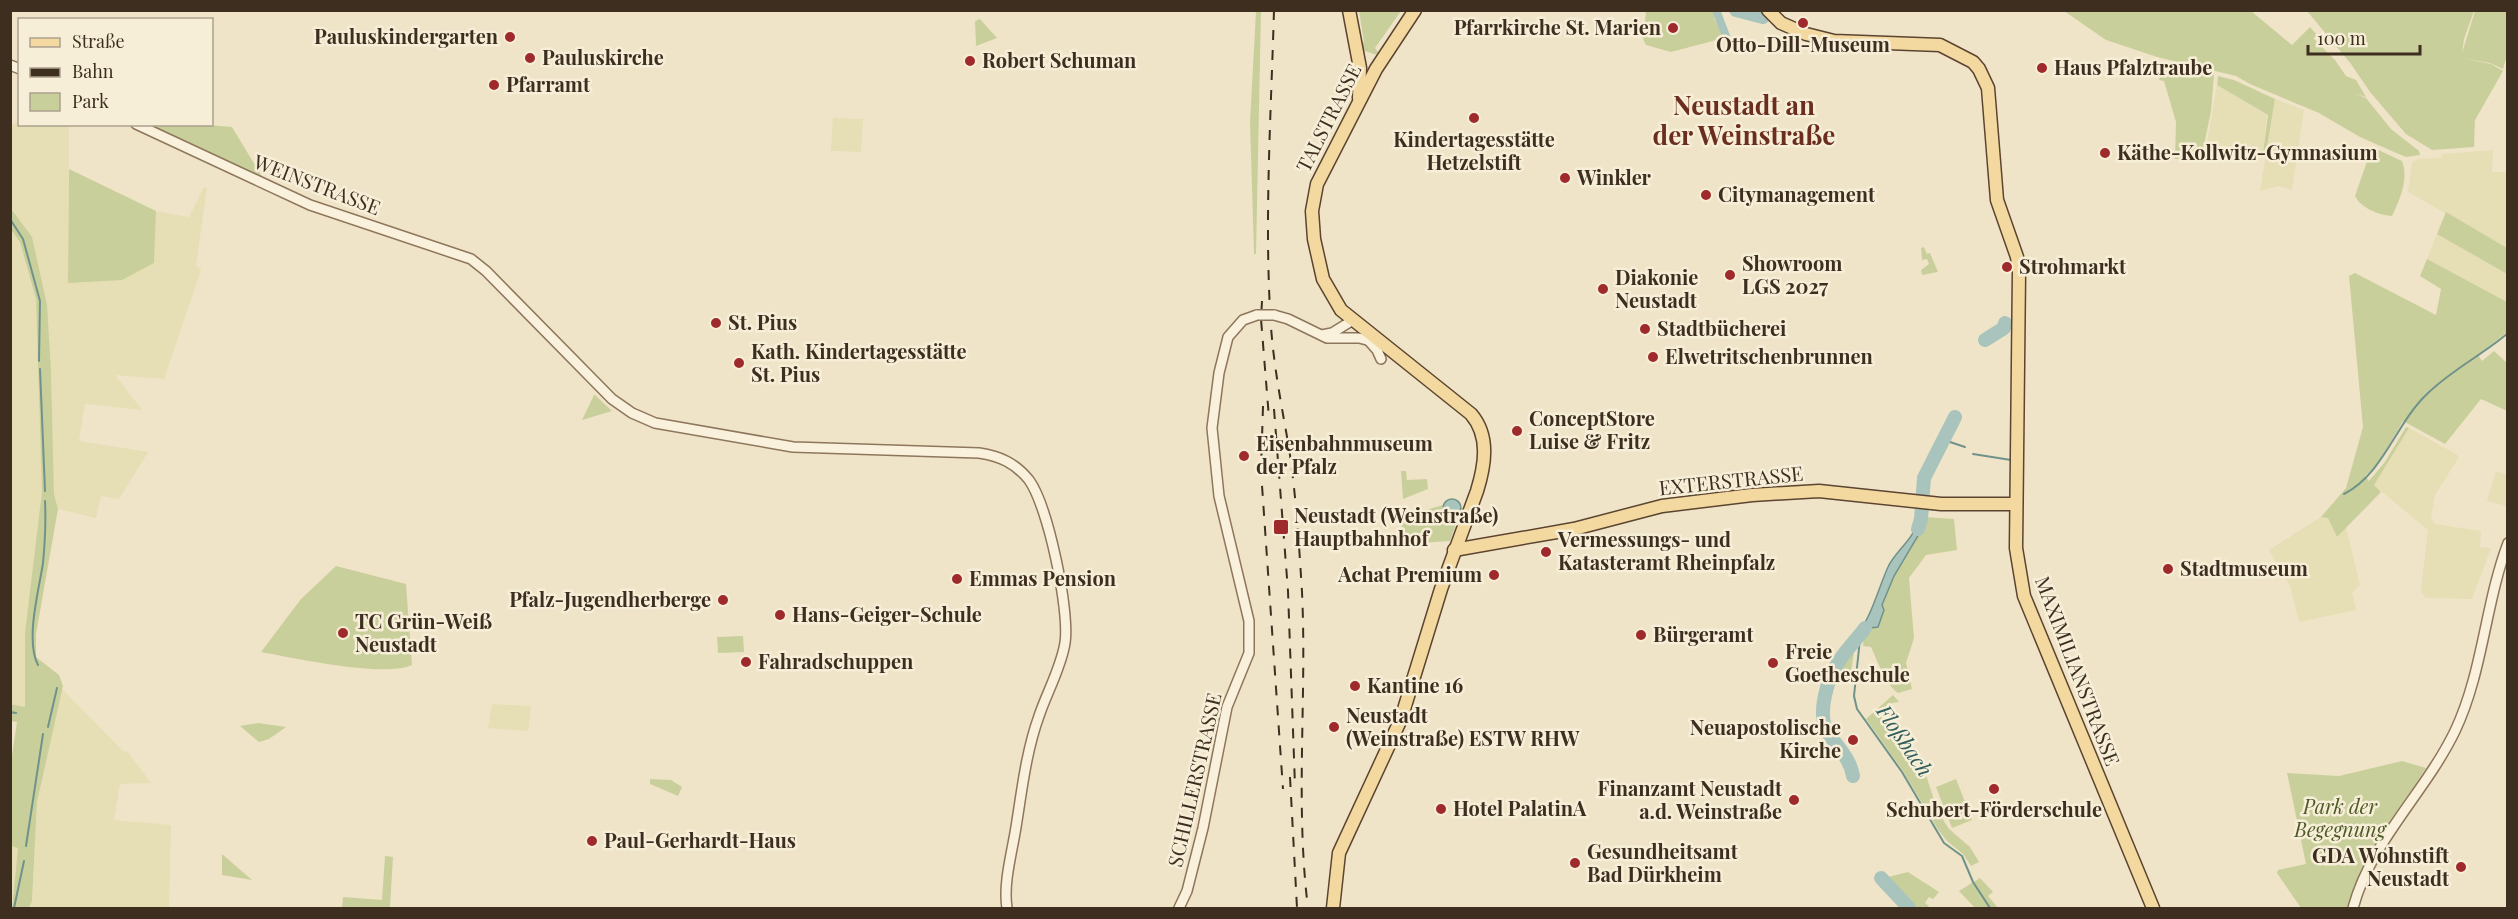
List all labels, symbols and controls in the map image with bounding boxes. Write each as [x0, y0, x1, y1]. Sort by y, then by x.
place label: Pfarrkirche St. Marien [1454, 13, 1662, 40]
marker: Otto-Dill-Museum [1796, 16, 1810, 30]
legend [18, 18, 213, 126]
scale bar [2308, 18, 2420, 56]
marker: Pfarrkirche St. Marien [1666, 21, 1680, 35]
place label: Pauluskindergarten [314, 22, 499, 49]
text: 100 m [2317, 26, 2366, 50]
text: Straße [72, 29, 125, 53]
marker: Pauluskindergarten [503, 30, 517, 44]
place label: Otto-Dill-Museum [1716, 30, 1890, 57]
place label: Pauluskirche [542, 43, 664, 70]
place label: Robert Schuman [982, 46, 1137, 73]
marker: Pauluskirche [523, 51, 537, 65]
place label: Haus Pfalztraube [2054, 53, 2212, 80]
marker: Robert Schuman [963, 54, 977, 68]
text: Bahn [72, 59, 114, 83]
street label: TALSTRASSE [1289, 59, 1366, 176]
marker: Haus Pfalztraube [2035, 61, 2049, 75]
place label: Pfarramt [506, 70, 591, 97]
marker: Pfarramt [487, 78, 501, 92]
district label: Neustadt an der Weinstraße [1653, 87, 1835, 152]
text: Park [72, 89, 109, 113]
marker: Kindertagesstätte Hetzelstift [1467, 111, 1481, 125]
place label: Kindertagesstätte Hetzelstift [1393, 125, 1555, 175]
place label: Käthe-Kollwitz-Gymnasium [2117, 138, 2378, 165]
marker: Käthe-Kollwitz-Gymnasium [2098, 146, 2112, 160]
street label: WEINSTRASSE [249, 147, 385, 220]
place label: Winkler [1576, 163, 1652, 190]
marker: Winkler [1558, 171, 1572, 185]
place label: Citymanagement [1718, 180, 1876, 207]
marker: Citymanagement [1699, 188, 1713, 202]
place label: Showroom LGS 2027 [1742, 249, 1842, 299]
place label: Strohmarkt [2019, 252, 2127, 279]
marker: Strohmarkt [2000, 260, 2014, 274]
place label: Diakonie Neustadt [1615, 263, 1698, 313]
marker: Showroom LGS 2027 [1723, 268, 1737, 282]
marker: Diakonie Neustadt [1596, 282, 1610, 296]
place label: St. Pius [728, 308, 797, 335]
place label: Stadtbücherei [1657, 314, 1786, 341]
marker: St. Pius [709, 316, 723, 330]
marker: Stadtbücherei [1638, 322, 1652, 336]
place label: Kath. Kindertagesstätte St. Pius [751, 337, 967, 387]
place label: Elwetritschenbrunnen [1665, 342, 1873, 369]
marker: Elwetritschenbrunnen [1646, 350, 1660, 364]
marker: Kath. Kindertagesstätte St. Pius [732, 356, 746, 370]
place label: ConceptStore Luise & Fritz [1529, 404, 1655, 454]
marker: ConceptStore Luise & Fritz [1510, 424, 1524, 438]
place label: Eisenbahnmuseum der Pfalz [1256, 429, 1433, 479]
marker: Eisenbahnmuseum der Pfalz [1237, 449, 1251, 463]
street label: EXTERSTRASSE [1657, 459, 1804, 501]
place label: Neustadt (Weinstraße) Hauptbahnhof [1294, 501, 1498, 551]
marker: Neustadt (Weinstraße) Hauptbahnhof [1272, 518, 1290, 536]
place label: Vermessungs- und Katasteramt Rheinpfalz [1557, 525, 1775, 575]
marker: Vermessungs- und Katasteramt Rheinpfalz [1539, 545, 1553, 559]
place label: Stadtmuseum [2180, 554, 2308, 581]
place label: Achat Premium [1337, 560, 1482, 587]
marker: Stadtmuseum [2161, 562, 2175, 576]
place label: Emmas Pension [969, 564, 1117, 591]
marker: Achat Premium [1487, 568, 1501, 582]
marker: Emmas Pension [950, 572, 964, 586]
street label: MAXIMILIANSTRASSE [2030, 572, 2127, 769]
place label: Pfalz-Jugendherberge [509, 585, 711, 612]
marker: Pfalz-Jugendherberge [716, 593, 730, 607]
place label: Hans-Geiger-Schule [792, 600, 982, 627]
place label: TC Grün-Weiß Neustadt [355, 607, 492, 657]
marker: Hans-Geiger-Schule [773, 608, 787, 622]
place label: Bürgeramt [1653, 620, 1754, 647]
marker: TC Grün-Weiß Neustadt [336, 626, 350, 640]
marker: Bürgeramt [1634, 628, 1648, 642]
place label: Freie Goetheschule [1785, 637, 1910, 687]
place label: Fahradschuppen [758, 647, 914, 674]
marker: Fahradschuppen [739, 655, 753, 669]
marker: Freie Goetheschule [1766, 656, 1780, 670]
place label: Kantine 16 [1367, 671, 1463, 698]
marker: Kantine 16 [1348, 679, 1362, 693]
street label: SCHILLERSTRASSE [1160, 690, 1227, 869]
water label: Floßbach [1871, 698, 1940, 781]
place label: Neustadt (Weinstraße) ESTW RHW [1346, 701, 1580, 751]
place label: Neuapostolische Kirche [1690, 713, 1841, 763]
marker: Neustadt (Weinstraße) ESTW RHW [1327, 720, 1341, 734]
marker: Neuapostolische Kirche [1846, 733, 1860, 747]
place label: Finanzamt Neustadt a.d. Weinstraße [1598, 774, 1783, 824]
marker: Schubert-Förderschule [1987, 782, 2001, 796]
park label: Park der Begegnung [2293, 792, 2388, 842]
marker: Finanzamt Neustadt a.d. Weinstraße [1787, 793, 1801, 807]
place label: Hotel PalatinA [1453, 794, 1587, 821]
place label: Schubert-Förderschule [1886, 795, 2102, 822]
marker: Hotel PalatinA [1434, 802, 1448, 816]
place label: Paul-Gerhardt-Haus [604, 826, 796, 853]
marker: Paul-Gerhardt-Haus [585, 834, 599, 848]
place label: Gesundheitsamt Bad Dürkheim [1587, 837, 1739, 887]
place label: GDA Wohnstift Neustadt [2312, 841, 2450, 891]
marker: Gesundheitsamt Bad Dürkheim [1568, 856, 1582, 870]
marker: GDA Wohnstift Neustadt [2454, 860, 2468, 874]

